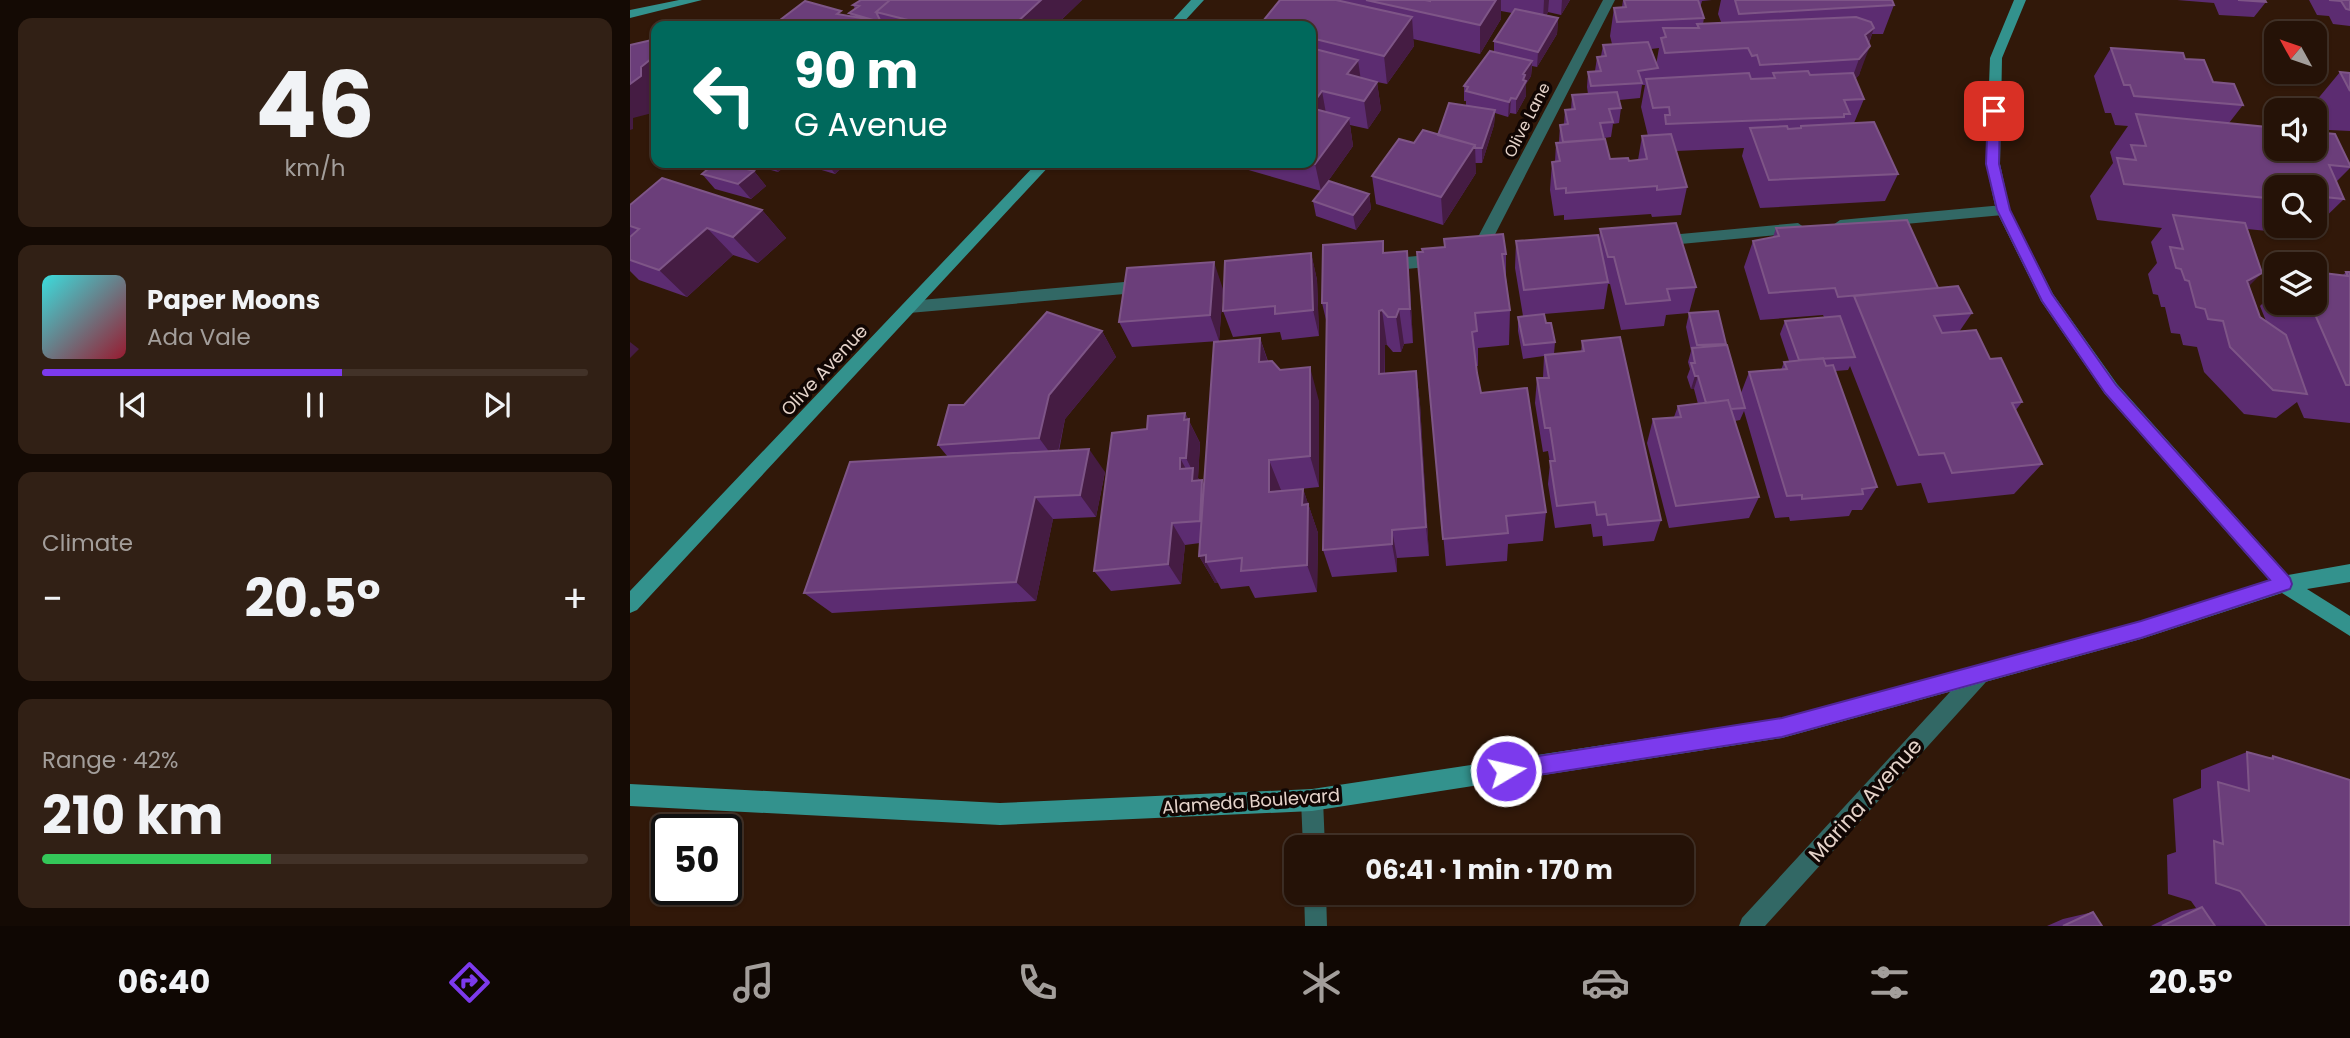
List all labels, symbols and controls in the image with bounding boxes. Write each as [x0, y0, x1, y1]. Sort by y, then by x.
north arrow [2264, 21, 2328, 84]
map controls [2264, 21, 2327, 315]
text: 90 m [794, 37, 918, 105]
text: 46 [255, 41, 375, 169]
icon: left [679, 49, 770, 140]
street label: Olive Lane [1498, 78, 1556, 162]
pin [1964, 81, 2024, 141]
icon: arrive [1975, 92, 2013, 130]
button: sound [2264, 98, 2327, 161]
text: G Avenue [794, 102, 948, 147]
text: km/h [284, 152, 346, 184]
button: search [2264, 175, 2327, 238]
button: layers [2264, 252, 2327, 315]
text: Paper Moons [147, 282, 320, 318]
street label: Olive Avenue [775, 319, 873, 421]
text: Ada Vale [147, 321, 251, 353]
icon: previous [114, 386, 152, 424]
icon: pause [296, 386, 334, 424]
icon: next [478, 386, 516, 424]
text: Climate [42, 527, 133, 559]
text: 20.5° [244, 562, 381, 635]
text: − [42, 572, 63, 625]
text: + [562, 572, 588, 625]
street label: Marina Avenue [1802, 732, 1928, 868]
position arrow [1469, 734, 1543, 808]
text: Range · 42% [42, 744, 178, 776]
text: 210 km [42, 779, 223, 852]
street label: Alameda Boulevard [1161, 782, 1341, 820]
speed limit sign: 50 [651, 814, 742, 905]
text: 06:41 · 1 min · 170 m [1365, 852, 1613, 888]
icon: directions [445, 958, 494, 1007]
icon: music [729, 958, 778, 1007]
icon: phone [1013, 958, 1062, 1007]
icon: climate [1297, 958, 1346, 1007]
icon: car [1581, 958, 1630, 1007]
icon: filters [1865, 958, 1914, 1007]
text: 06:40 [117, 959, 210, 1004]
text: 20.5° [2149, 959, 2232, 1004]

